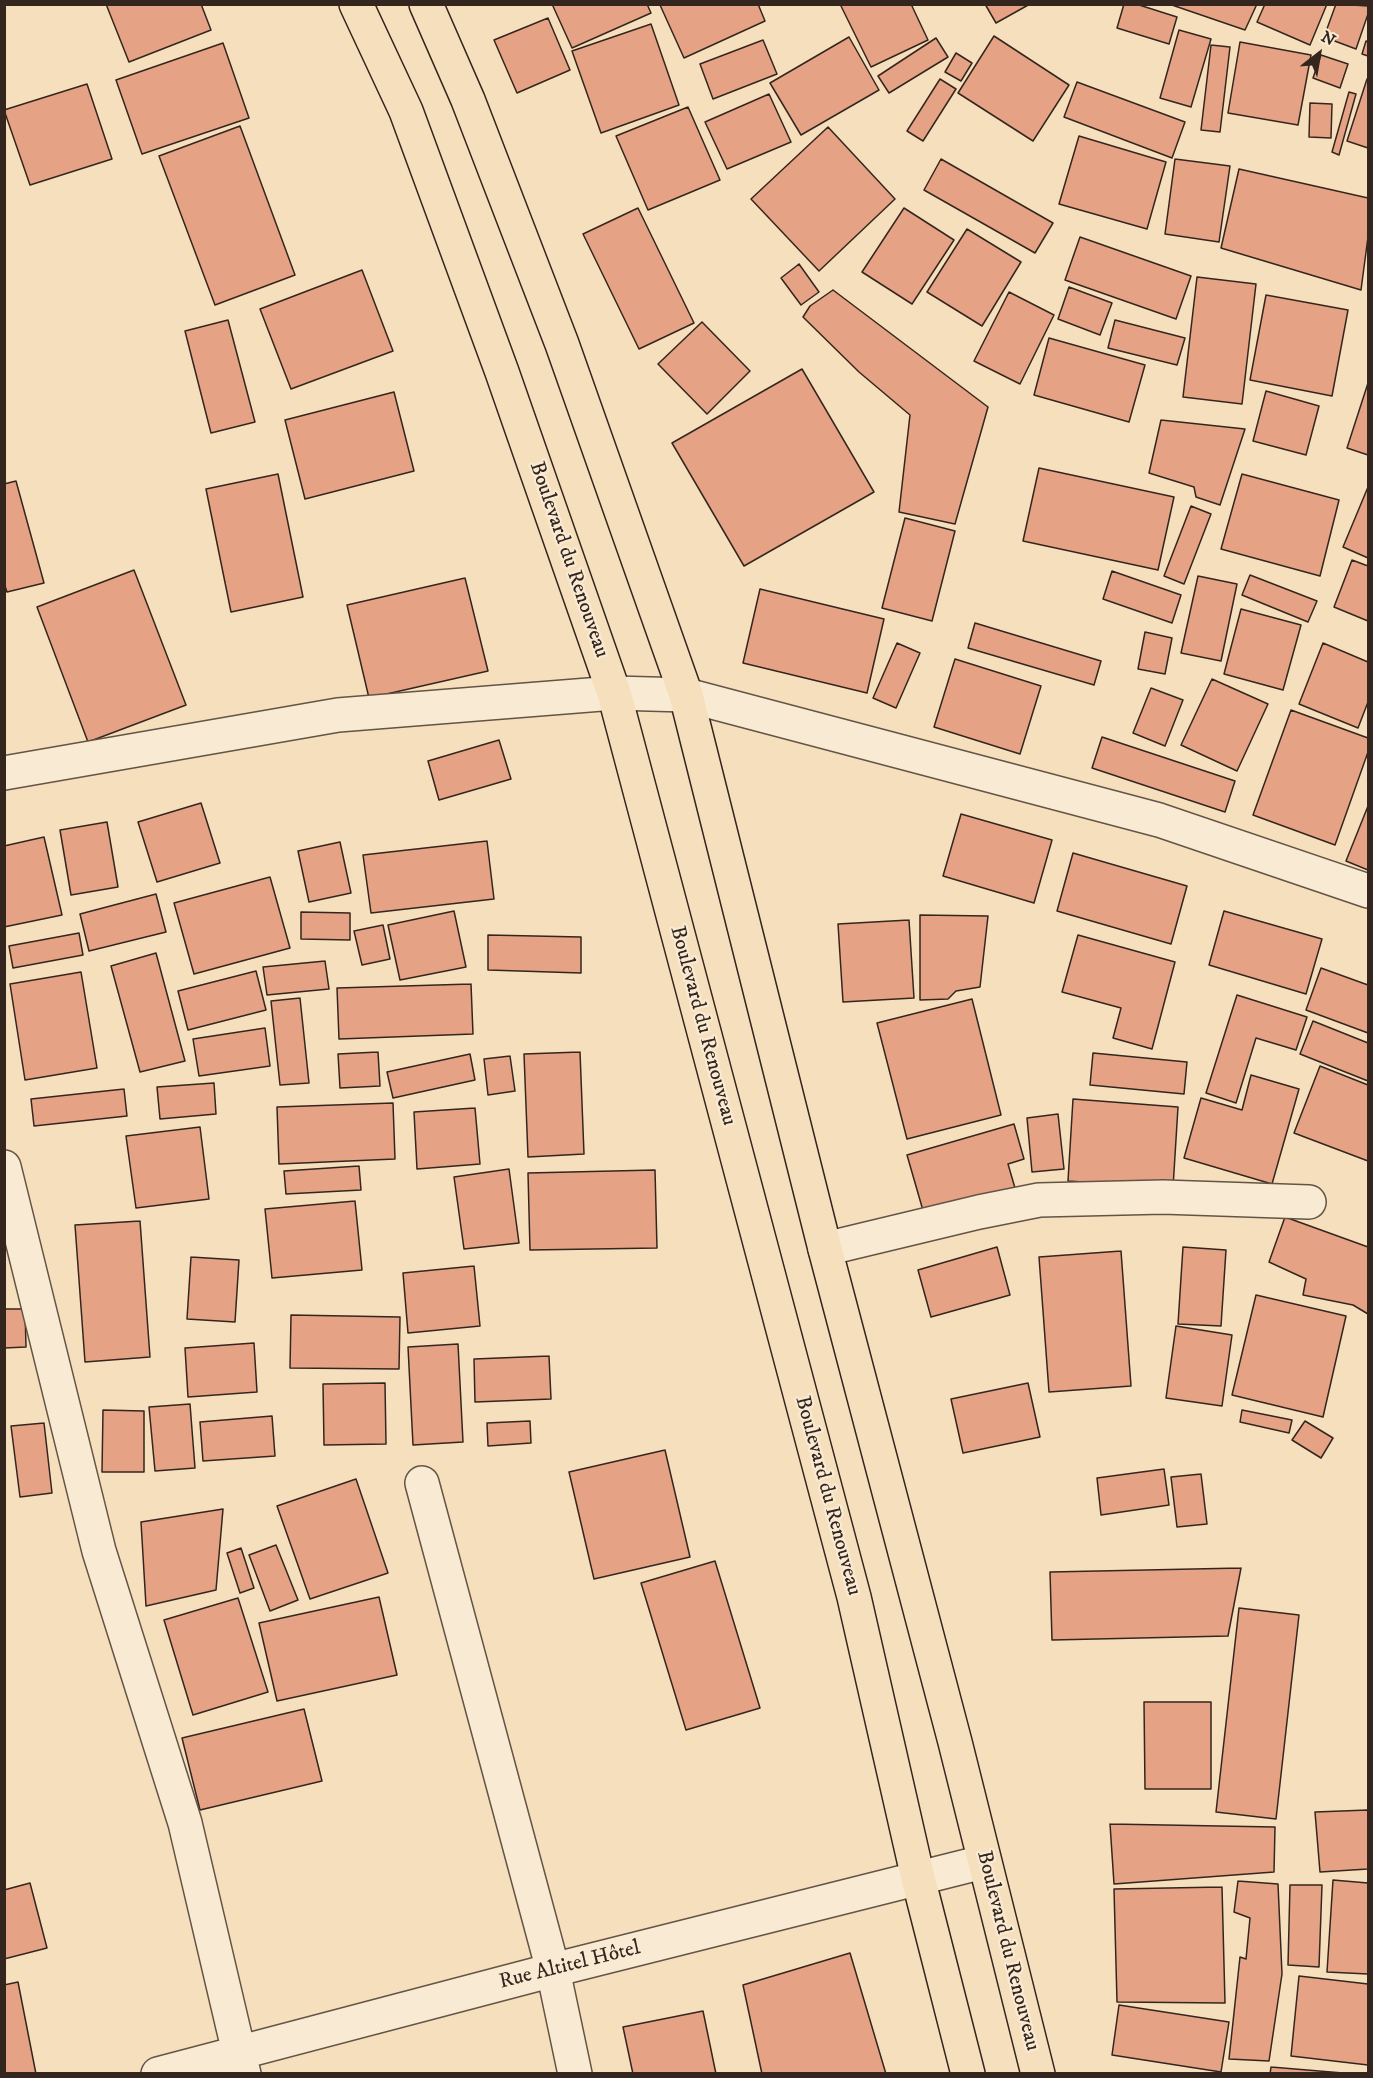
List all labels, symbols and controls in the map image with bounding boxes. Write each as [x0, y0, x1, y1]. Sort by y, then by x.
north arrow [1289, 24, 1349, 84]
text: N [1317, 27, 1339, 51]
street label: Boulevard du Renouveau [523, 459, 613, 661]
street label: Boulevard du Renouveau [663, 924, 741, 1128]
street label: Boulevard du Renouveau [788, 1394, 866, 1598]
street label: Boulevard du Renouveau [970, 1848, 1044, 2054]
street label: Rue Altitel Hôtel [497, 1936, 643, 1996]

